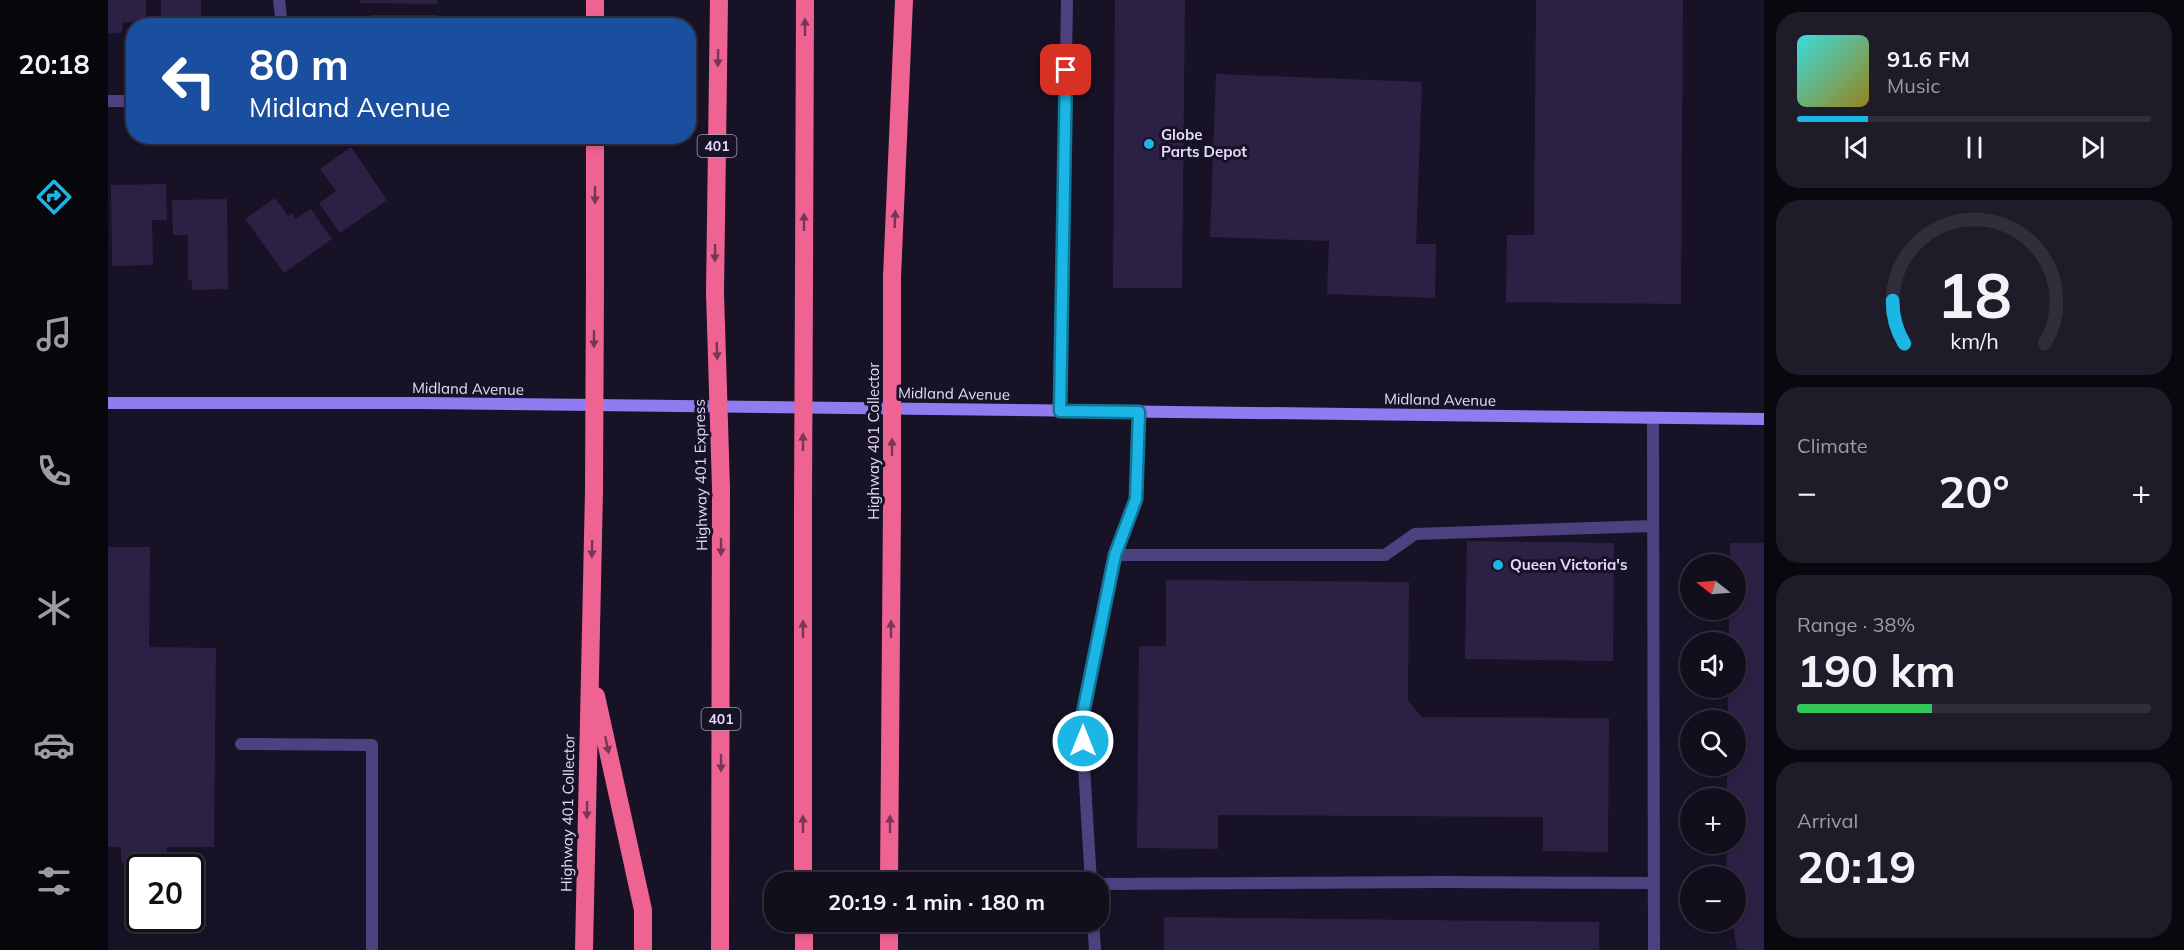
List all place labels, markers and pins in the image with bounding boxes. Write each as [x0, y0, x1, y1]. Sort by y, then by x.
pin [1040, 44, 1091, 95]
place label: Globe Parts Depot [1161, 125, 1247, 161]
marker: Globe Parts Depot [1142, 137, 1156, 151]
place label: Queen Victoria's [1510, 555, 1627, 574]
marker: Queen Victoria's [1491, 558, 1505, 572]

